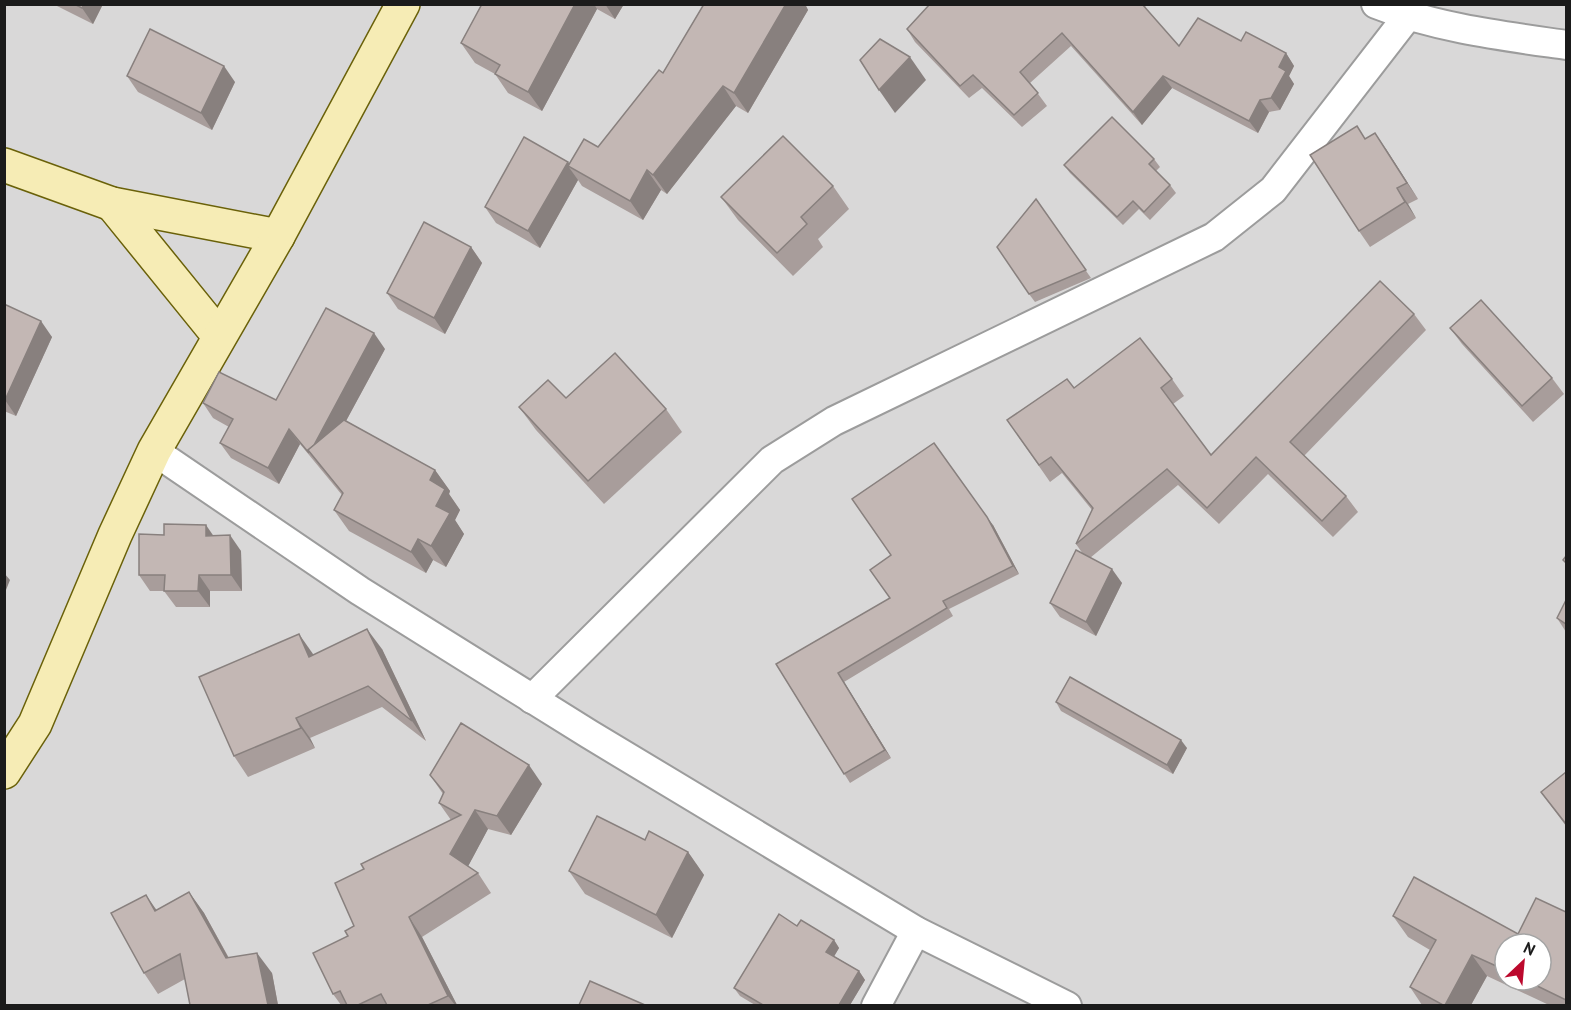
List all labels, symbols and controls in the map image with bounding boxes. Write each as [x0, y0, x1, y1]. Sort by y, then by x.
north arrow [1493, 932, 1553, 992]
text: N [1520, 937, 1539, 960]

